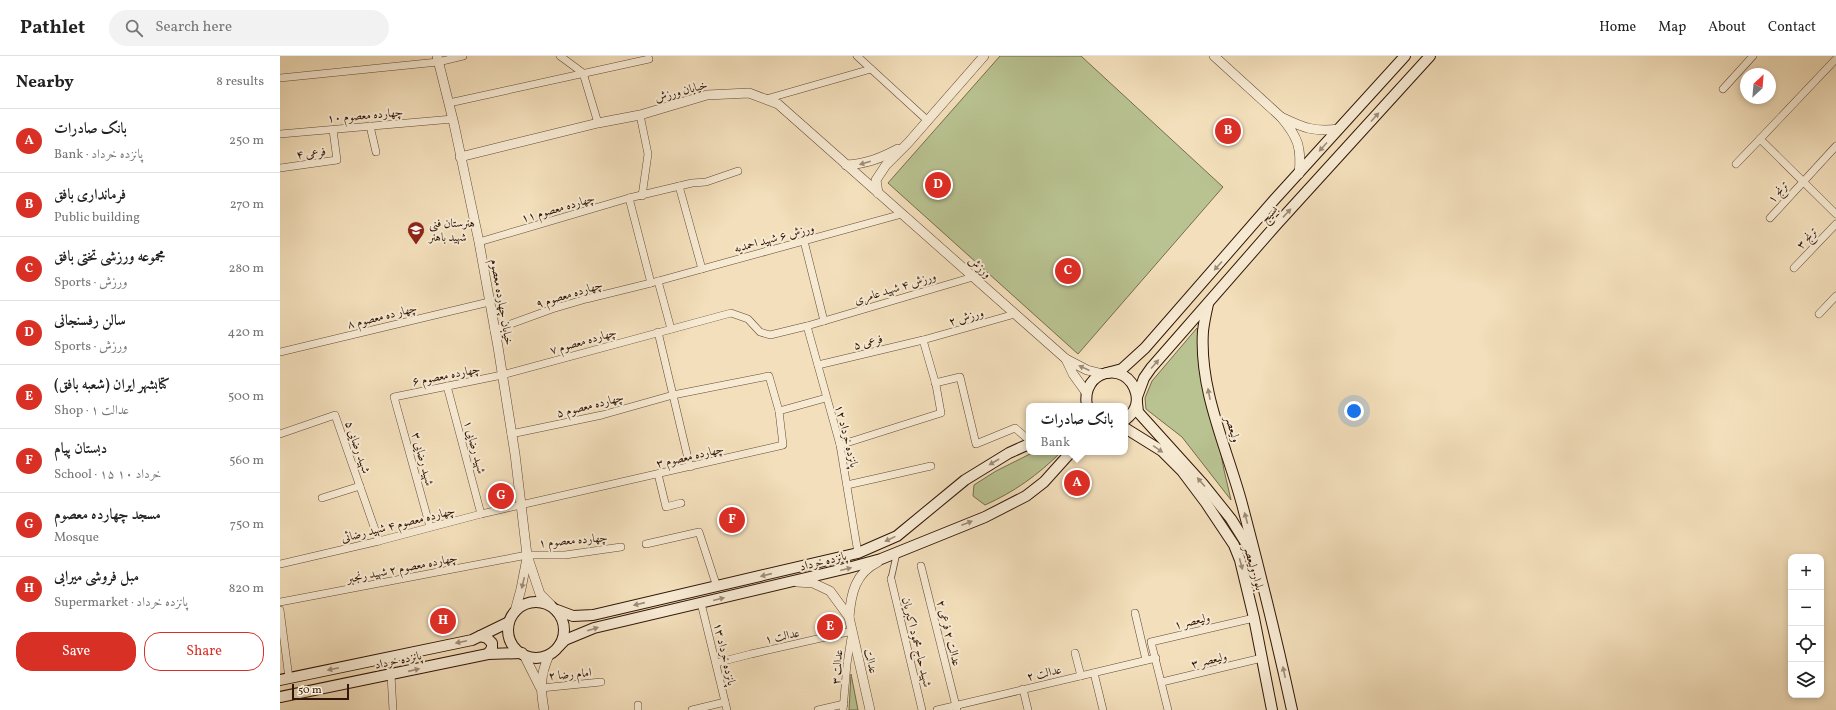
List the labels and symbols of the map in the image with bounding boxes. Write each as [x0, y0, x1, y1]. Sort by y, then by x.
north arrow [1740, 68, 1776, 104]
street label: خیابان ورزش [653, 77, 710, 107]
street label: چهارده معصوم ۱۰ [327, 105, 404, 129]
one-way arrow [1370, 113, 1379, 122]
pin: B [1215, 116, 1241, 146]
one-way arrow [1318, 142, 1327, 153]
street label: فرعی ۴ [295, 144, 327, 164]
one-way arrow [859, 160, 871, 166]
pin: D [925, 170, 951, 200]
street label: ترنج ۱ [1765, 178, 1794, 208]
street label: چهارده معصوم ۱۱ [520, 191, 598, 229]
street label: بسیج [1257, 202, 1284, 228]
one-way arrow [1282, 208, 1292, 218]
place label: هنرستان فنی شهید باهنر [427, 216, 475, 246]
school or university icon: هنرستان فنی شهید باهنر [406, 220, 426, 245]
street label: ورزش ۶ شهید احمدیه [732, 221, 816, 257]
street label: ترنج ۳ [1794, 224, 1823, 254]
street label: ورزش [964, 253, 995, 283]
pin: C [1055, 256, 1081, 286]
street label: خیابان چهارده معصوم [484, 258, 517, 347]
one-way arrow [1213, 261, 1223, 271]
street label: ورزش ۴ شهید عامری [852, 269, 939, 309]
street label: چهارده معصوم ۹ [534, 277, 605, 315]
street label: چهار ده معصوم ۸ [346, 301, 419, 335]
street label: ورزش ۲ [947, 305, 986, 331]
street label: چهارده معصوم ۷ [548, 325, 619, 361]
street label: فرعی ۵ [852, 332, 885, 354]
one-way arrow [1151, 358, 1160, 369]
street label: چهارده معصوم ۶ [411, 362, 482, 392]
one-way arrow [1078, 365, 1090, 371]
one-way arrow [1206, 388, 1212, 400]
street label: چهارده معصوم ۵ [555, 390, 626, 424]
your location [1344, 401, 1364, 421]
street label: پانزده خرداد ۱۲ [831, 403, 862, 470]
street label: ولیعصر [1220, 412, 1244, 445]
street label: شهید رضایی ۵ [341, 419, 374, 476]
street label: شهید رضایی ۱ [459, 419, 489, 476]
street label: شهید رضایی ۳ [407, 431, 437, 488]
street label: چهارده معصوم ۳ [655, 441, 726, 474]
one-way arrow [1152, 445, 1163, 453]
one-way arrow [988, 458, 1000, 465]
pin: A [1064, 468, 1090, 498]
one-way arrow [1197, 477, 1206, 487]
pin: G [488, 481, 514, 511]
street label: چهارده معصوم ۴ شهید رضائی [340, 503, 457, 549]
pin: F [719, 505, 745, 535]
one-way arrow [1243, 512, 1249, 524]
one-way arrow [962, 520, 974, 526]
street label: چهارده معصوم ۱ [538, 530, 608, 554]
one-way arrow [884, 536, 896, 542]
street label: بلوار ولیعصر [1238, 542, 1267, 593]
street label: پانزده خرداد [798, 548, 849, 576]
street label: چهارده معصوم ۲ شهید رنجبر [344, 550, 459, 590]
one-way arrow [1238, 559, 1244, 571]
one-way arrow [839, 565, 852, 571]
one-way arrow [760, 573, 772, 579]
one-way arrow [519, 577, 525, 590]
one-way arrow [714, 596, 726, 602]
street label: شهید حاج محمود اکبریان [895, 596, 935, 689]
street label: عدالت ۲ فرعی ۲ [932, 599, 964, 668]
one-way arrow [633, 602, 645, 608]
pin: H [430, 606, 456, 636]
street label: ولیعصر ۱ [1173, 610, 1212, 634]
pin: E [817, 612, 843, 642]
street label: پانزده خرداد ۱۳ [709, 621, 739, 688]
street label: عدالت ۱ [763, 625, 801, 648]
one-way arrow [587, 626, 599, 632]
one-way arrow [454, 640, 467, 646]
street label: عدالت [859, 647, 881, 676]
street label: پانزده خرداد [373, 648, 424, 674]
street label: عدالت ۳ [828, 649, 848, 685]
street label: ولیعصر ۳ [1190, 649, 1229, 673]
street label: عدالت ۲ [1025, 662, 1063, 686]
street label: امام رضا ۲ [548, 665, 593, 687]
one-way arrow [327, 666, 339, 672]
one-way arrow [1280, 666, 1286, 678]
one-way arrow [408, 667, 420, 673]
scale bar [292, 682, 349, 701]

